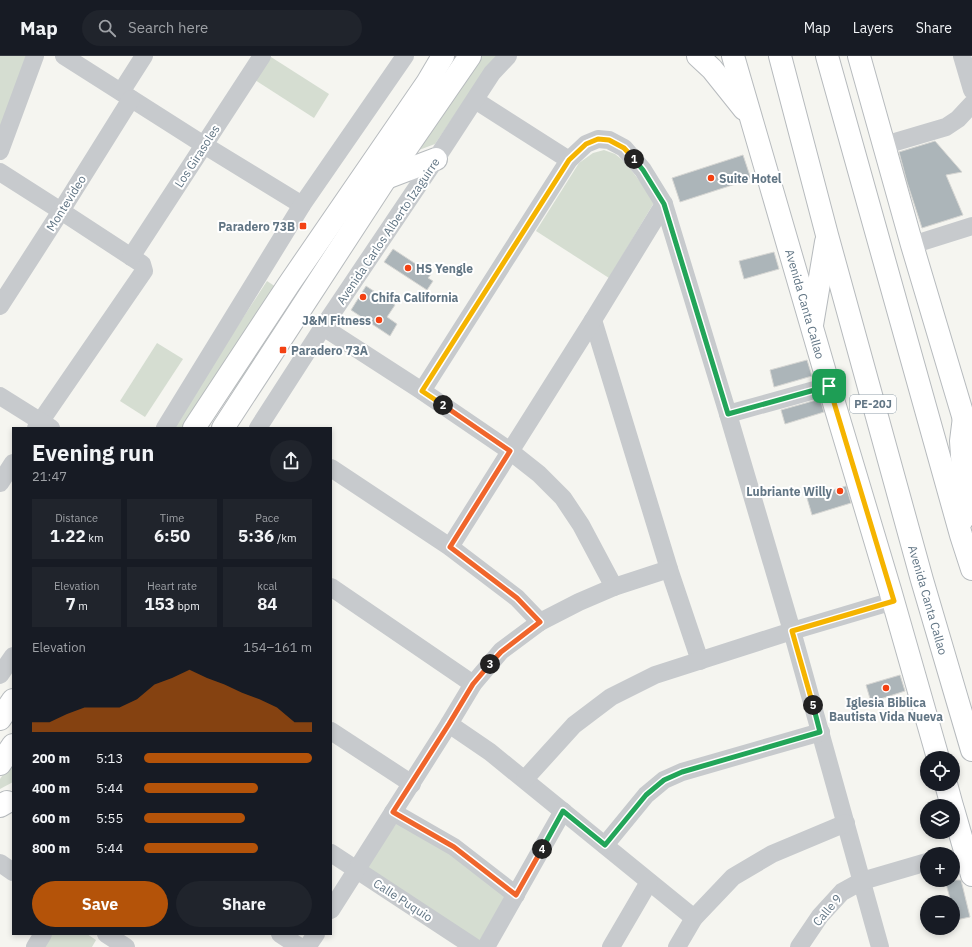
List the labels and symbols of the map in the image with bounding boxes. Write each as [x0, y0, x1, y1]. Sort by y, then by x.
street label: Los Girasoles [171, 122, 223, 190]
pin: 1 [624, 149, 644, 169]
street label: Avenida Carlos Alberto Izaguirre [333, 154, 443, 307]
place label: Suite Hotel [719, 171, 782, 186]
street label: Montevideo [43, 172, 89, 234]
marker: Suite Hotel [706, 173, 716, 183]
place label: Paradero 73B [218, 219, 295, 234]
marker: Paradero 73B [298, 221, 308, 231]
street label: Avenida Canta Callao [782, 247, 828, 361]
place label: HS Yengle [416, 261, 473, 276]
marker: HS Yengle [403, 263, 413, 273]
place label: Chifa California [371, 290, 459, 305]
marker: Chifa California [358, 292, 368, 302]
place label: J&M Fitness [302, 313, 371, 328]
marker: J&M Fitness [374, 315, 384, 325]
place label: Paradero 73A [291, 343, 368, 358]
marker: Paradero 73A [278, 345, 288, 355]
pin [812, 369, 846, 403]
pin: 2 [433, 395, 453, 415]
road number: PE-20J [850, 395, 896, 413]
place label: Lubriante Willy [746, 484, 833, 499]
marker: Lubriante Willy [835, 486, 845, 496]
street label: Avenida Canta Callao [905, 543, 951, 657]
pin: 3 [480, 654, 500, 674]
marker: Iglesia Biblica Bautista Vida Nueva [881, 683, 891, 693]
pin: 5 [803, 695, 823, 715]
place label: Iglesia Biblica Bautista Vida Nueva [829, 695, 943, 724]
pin: 4 [532, 839, 552, 859]
street label: Calle Puquio [371, 875, 436, 925]
street label: Calle 9 [809, 891, 845, 929]

